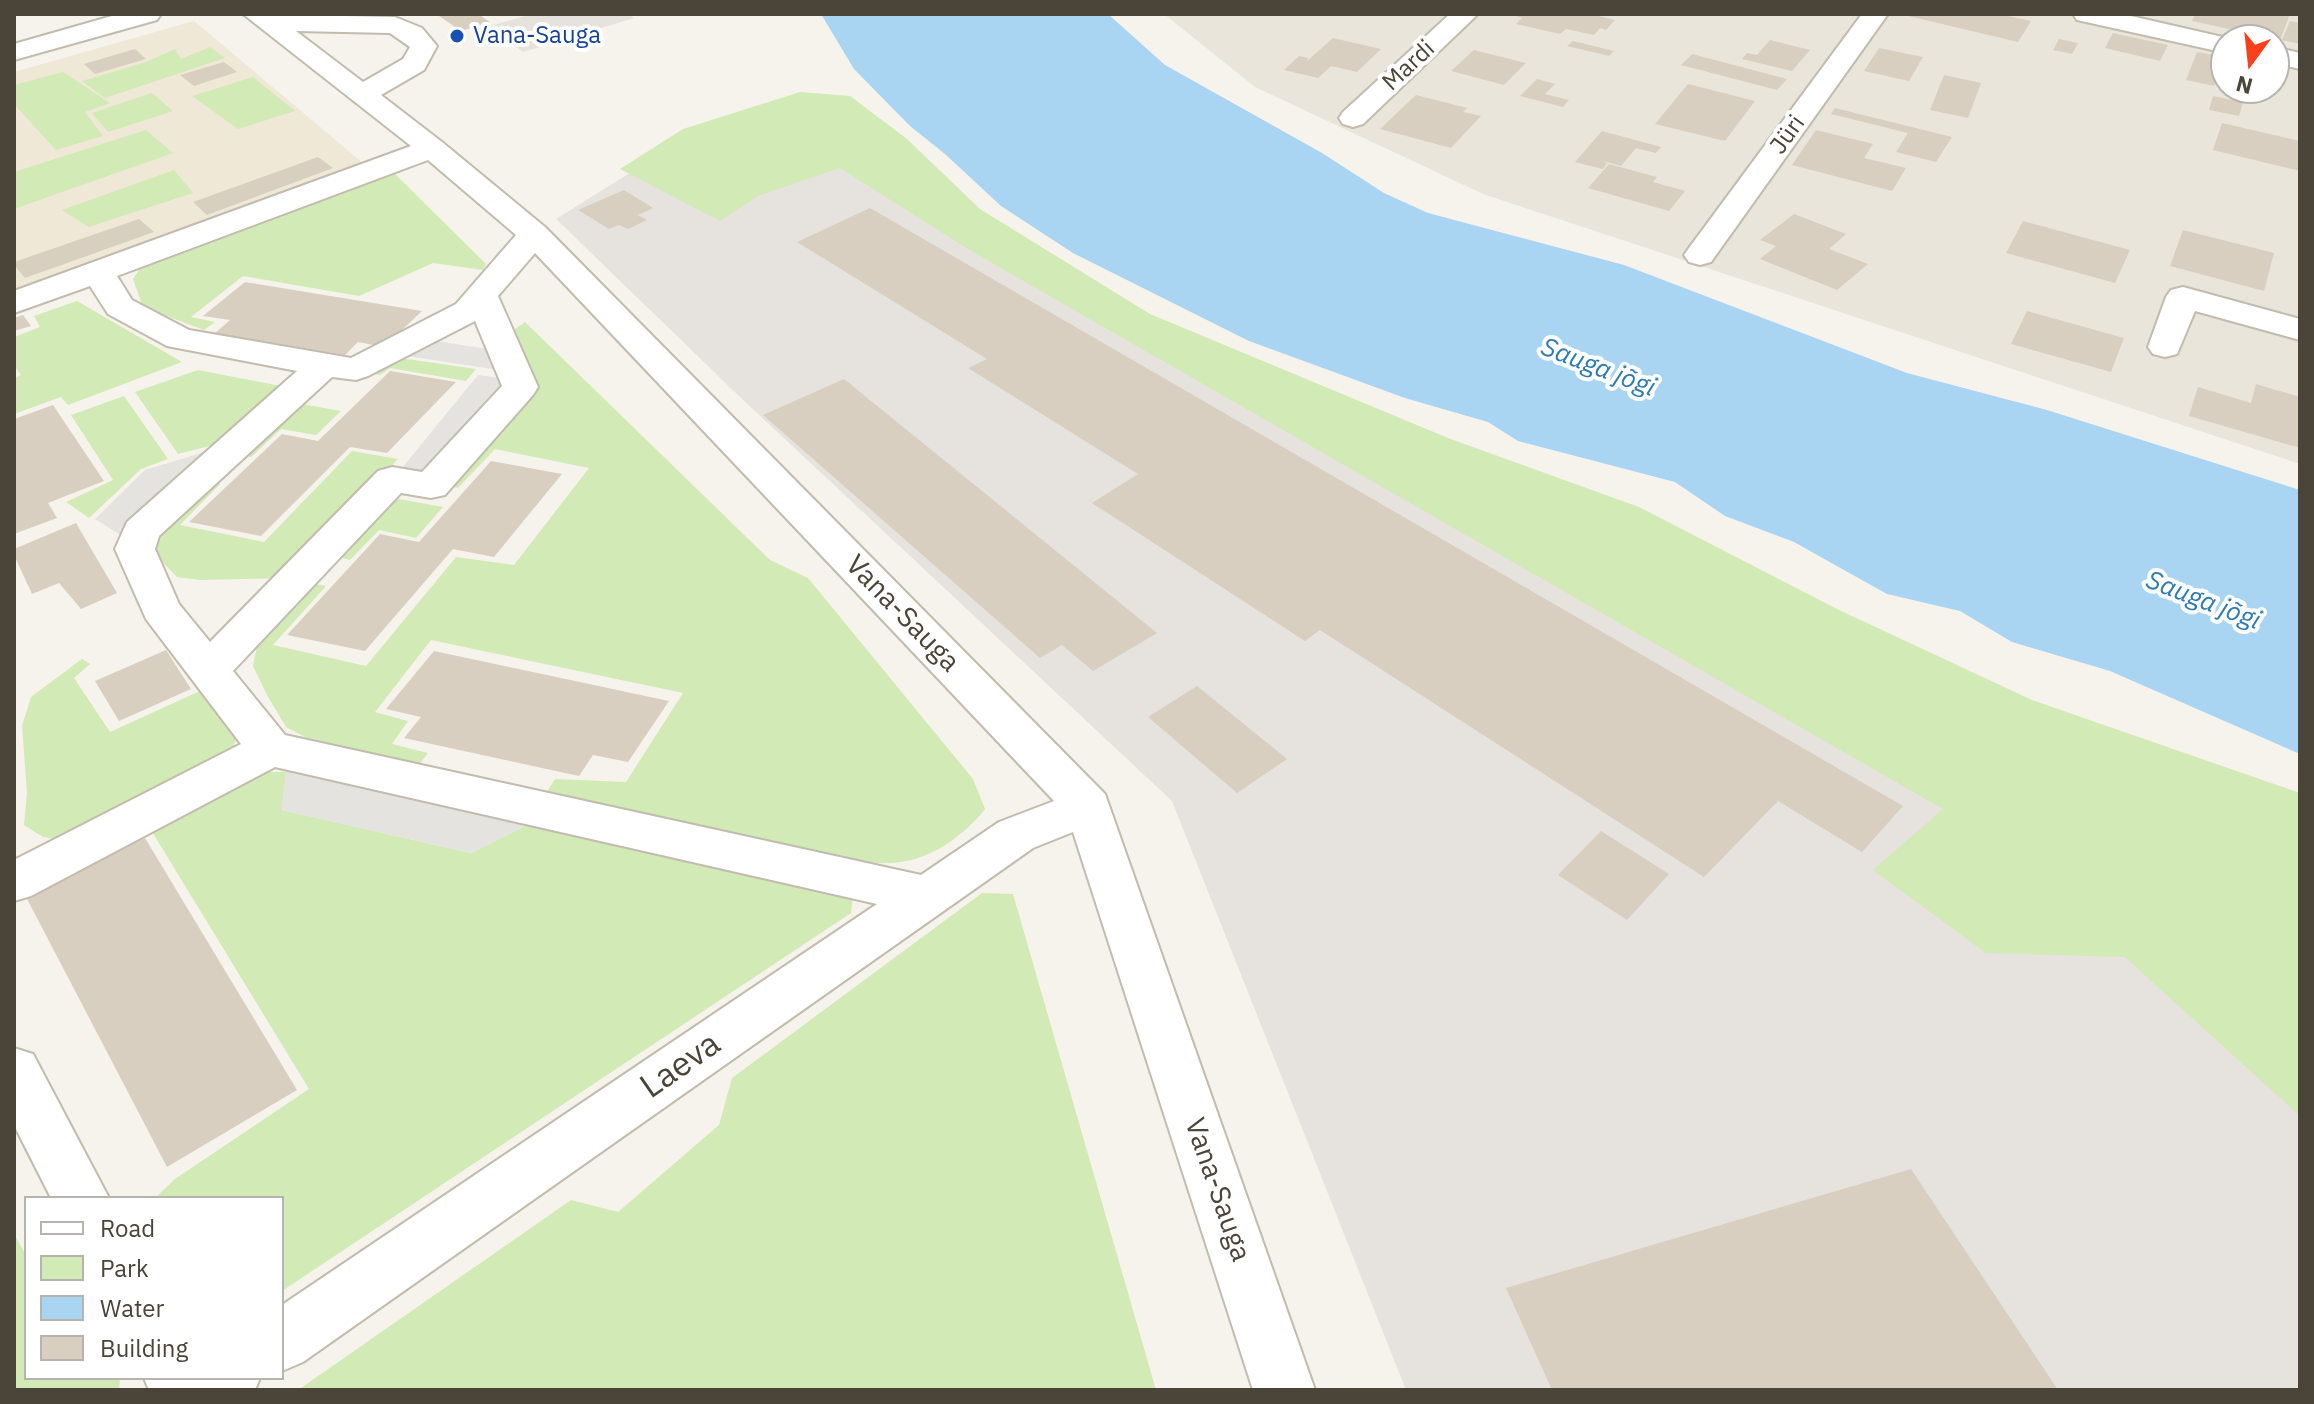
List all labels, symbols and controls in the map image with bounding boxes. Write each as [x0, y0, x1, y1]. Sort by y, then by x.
place label: Vana-Sauga [473, 22, 601, 50]
north arrow [2210, 24, 2290, 104]
marker: Vana-Sauga [448, 27, 466, 45]
street label: Mardi [1377, 35, 1441, 97]
text: N [2233, 70, 2256, 102]
street label: Jüri [1764, 110, 1812, 160]
water label: Sauga jõgi [1536, 332, 1660, 404]
street label: Vana-Sauga [838, 549, 966, 679]
water label: Sauga jõgi [2141, 565, 2265, 637]
street label: Laeva [633, 1024, 729, 1108]
street label: Vana-Sauga [1177, 1114, 1257, 1266]
legend [24, 1196, 284, 1380]
text: Road [100, 1212, 155, 1244]
text: Park [100, 1252, 149, 1284]
text: Water [100, 1292, 164, 1324]
text: Building [100, 1332, 188, 1364]

